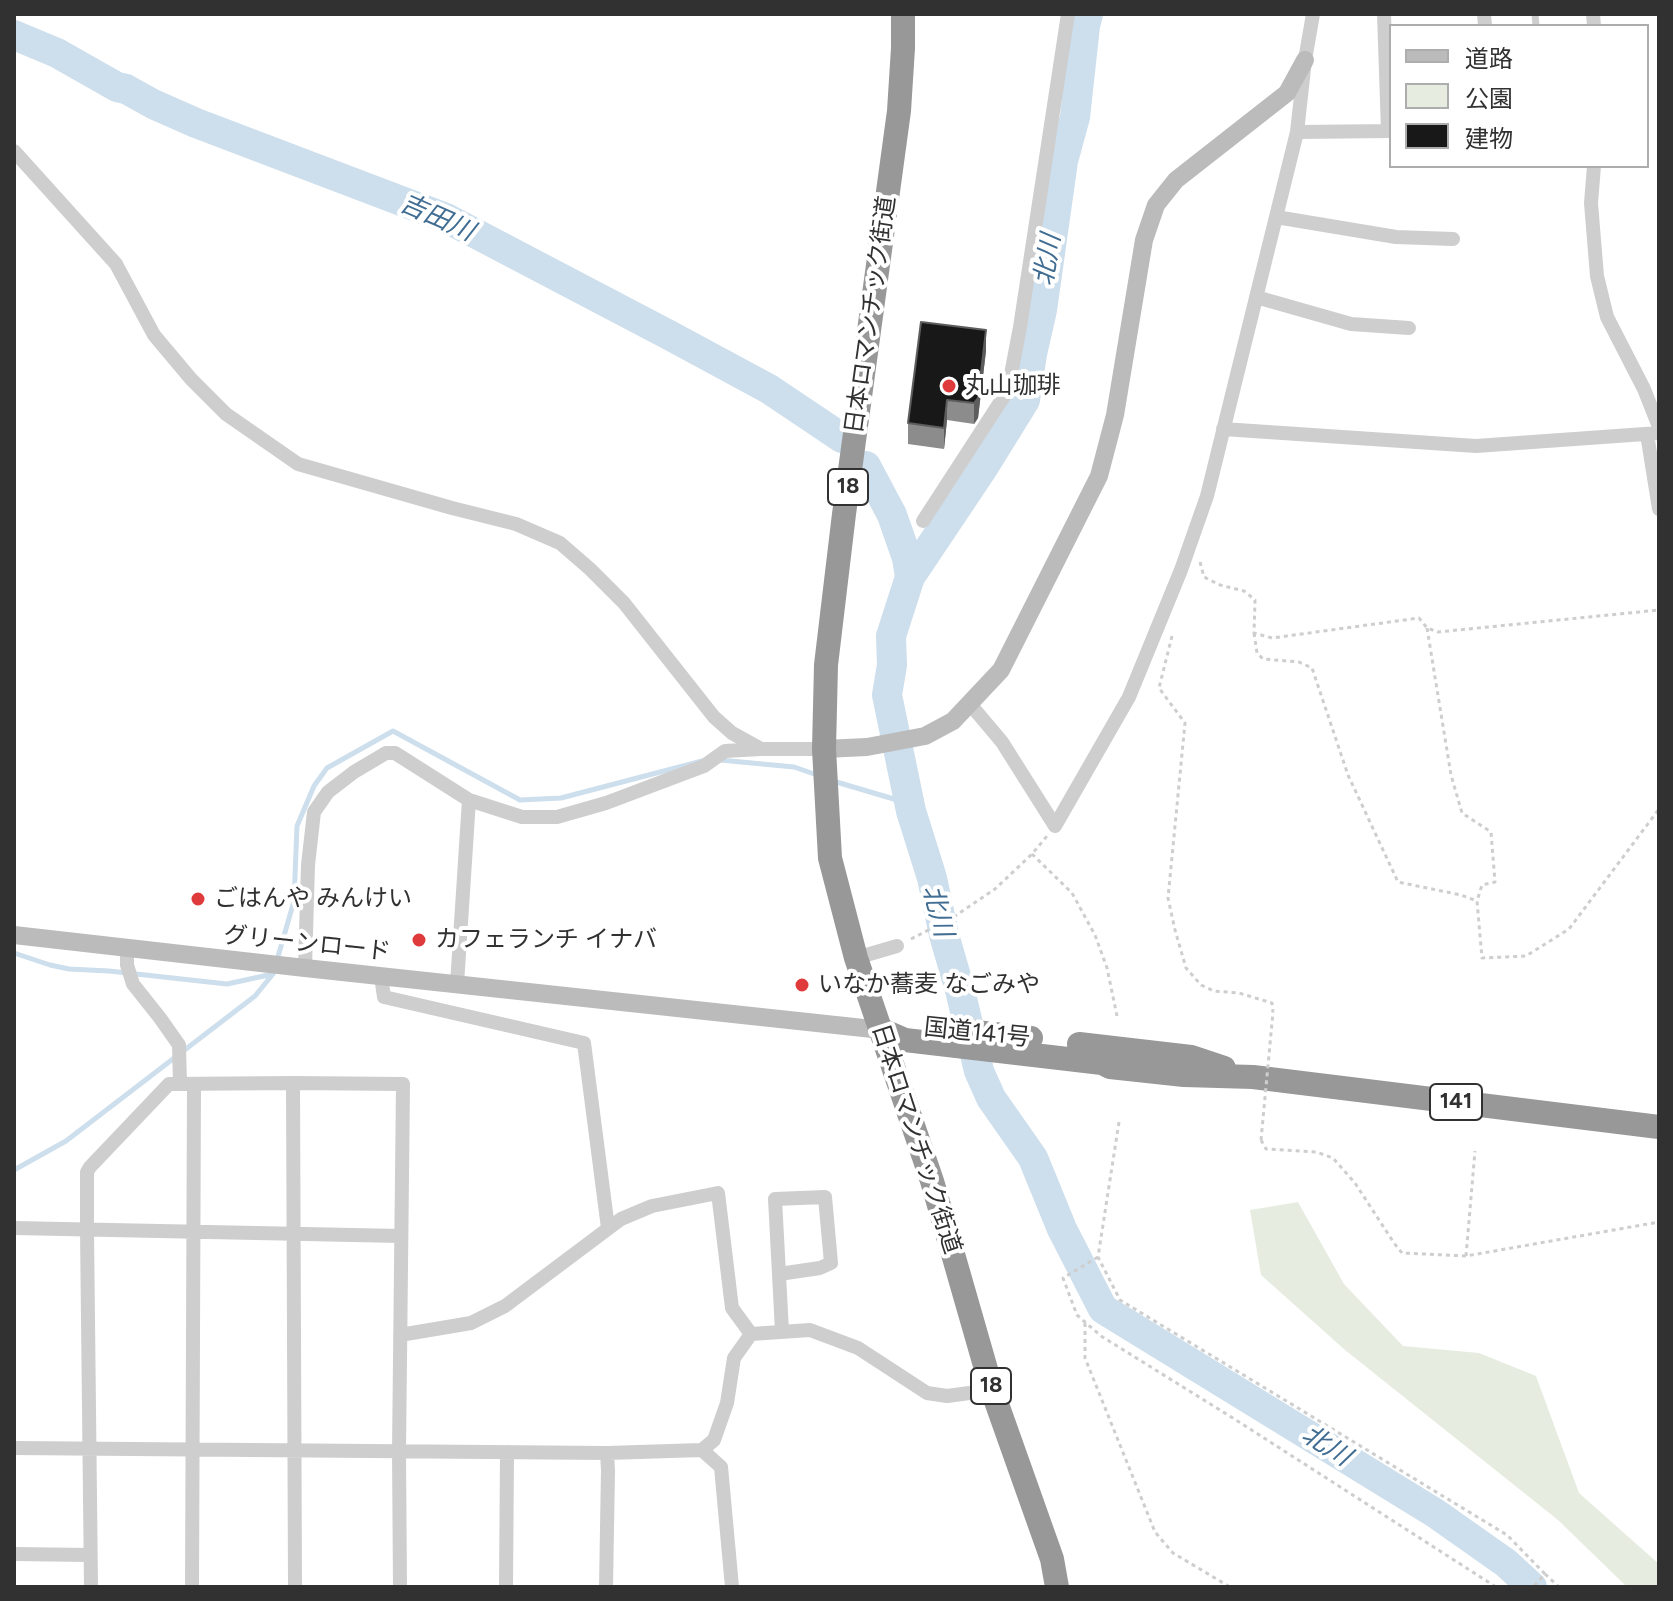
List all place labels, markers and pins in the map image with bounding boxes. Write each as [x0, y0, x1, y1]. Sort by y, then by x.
place label: 丸山珈琲 [965, 372, 1061, 400]
marker: 丸山珈琲 [940, 377, 958, 395]
place label: ごはんや みんけい [214, 885, 412, 913]
marker: ごはんや みんけい [189, 890, 207, 908]
place label: カフェランチ イナバ [435, 926, 657, 954]
marker: カフェランチ イナバ [410, 931, 428, 949]
place label: いなか蕎麦 なごみや [818, 971, 1040, 999]
marker: いなか蕎麦 なごみや [793, 976, 811, 994]

